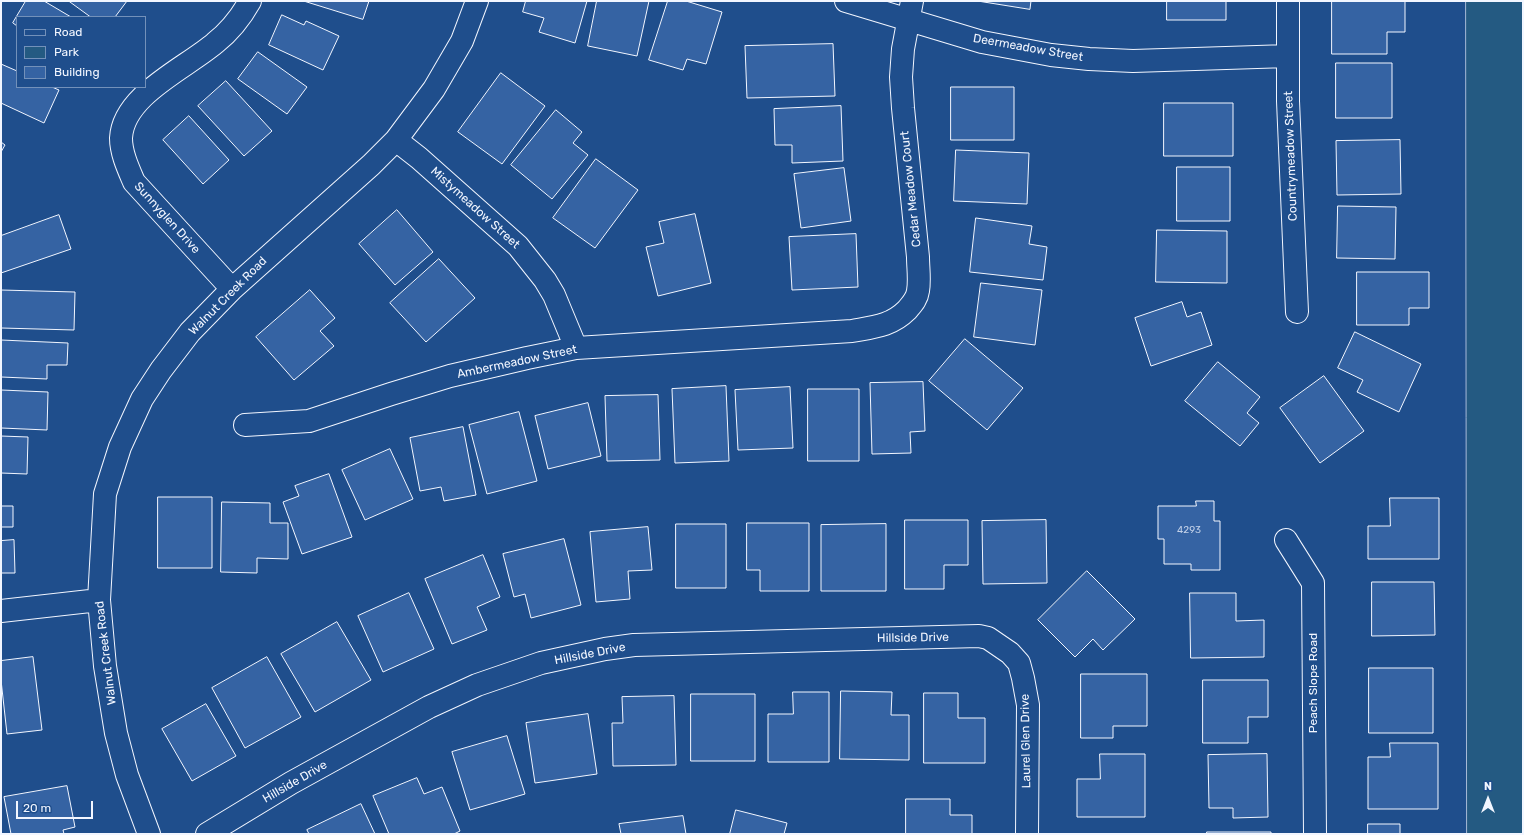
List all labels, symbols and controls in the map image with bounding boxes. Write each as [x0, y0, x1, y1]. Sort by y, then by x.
legend [16, 16, 146, 88]
text: Road [54, 25, 82, 39]
street label: Deermeadow Street [972, 31, 1084, 65]
text: Park [54, 45, 79, 59]
text: Building [54, 65, 100, 79]
street label: Countrymeadow Street [1282, 91, 1300, 221]
street label: Cedar Meadow Court [898, 130, 924, 248]
street label: Mistymeadow Street [427, 164, 523, 252]
street label: Sunnyglen Drive [131, 179, 203, 257]
street label: Walnut Creek Road [186, 254, 270, 338]
street label: Ambermeadow Street [456, 342, 578, 382]
house number: 4293 [1177, 524, 1201, 536]
street label: Walnut Creek Road [92, 600, 120, 706]
street label: Hillside Drive [877, 630, 949, 646]
street label: Peach Slope Road [1307, 633, 1321, 733]
street label: Hillside Drive [553, 640, 627, 668]
street label: Laurel Glen Drive [1018, 694, 1034, 788]
street label: Hillside Drive [260, 758, 330, 806]
north arrow [1468, 779, 1508, 819]
text: N [1484, 780, 1492, 793]
scale bar [18, 793, 95, 819]
text: 20 m [23, 801, 51, 815]

